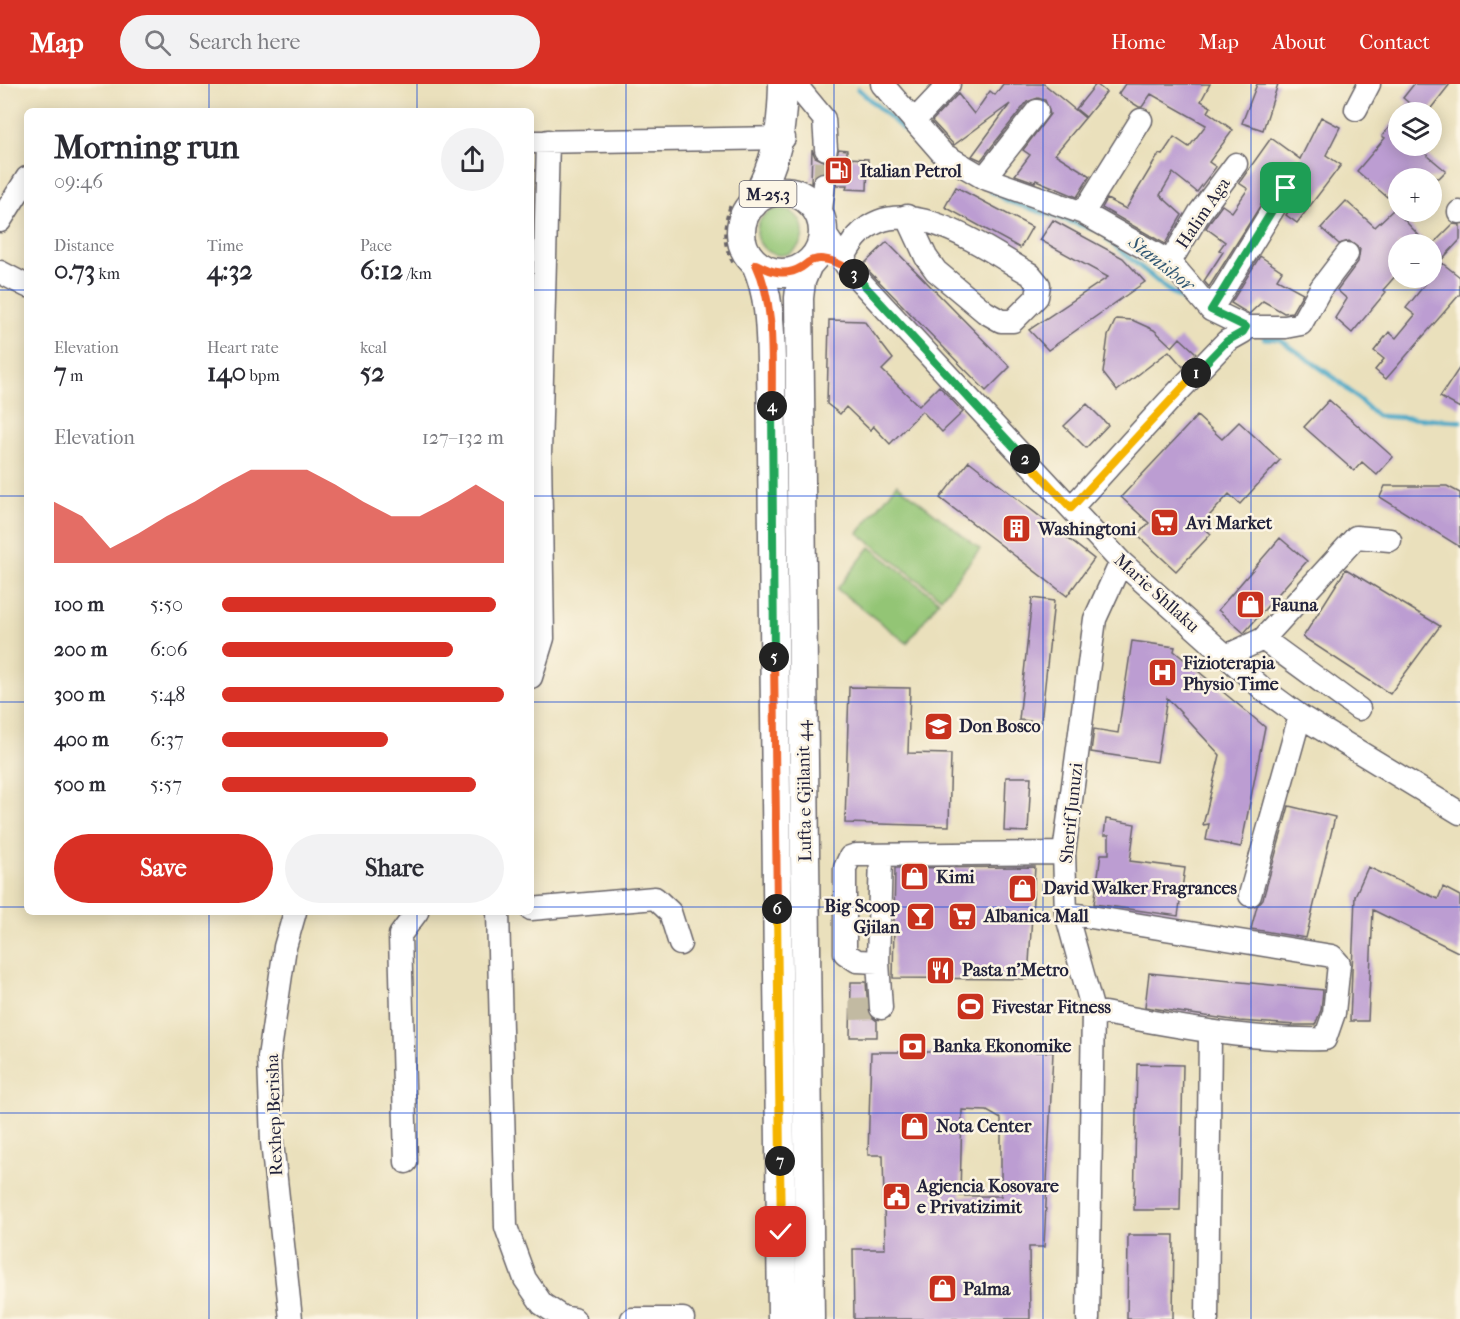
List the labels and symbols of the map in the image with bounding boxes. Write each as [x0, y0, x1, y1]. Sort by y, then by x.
fuel station icon: Italian Petrol [823, 155, 855, 187]
place label: Italian Petrol [860, 161, 963, 182]
pin [1260, 162, 1311, 213]
street label: Halim Aga [1172, 173, 1235, 253]
road number: M-25.3 [740, 181, 796, 207]
water label: Stanishor [1123, 230, 1201, 297]
pin: 3 [839, 259, 869, 289]
pin: 1 [1181, 358, 1211, 388]
pin: 4 [757, 391, 787, 421]
pin: 2 [1010, 444, 1040, 474]
supermarket icon: Avi Market [1149, 507, 1181, 539]
building icon: Washingtoni [1001, 513, 1033, 545]
place label: Avi Market [1185, 513, 1273, 534]
place label: Washingtoni [1037, 519, 1137, 540]
street label: Marie Shllaku [1110, 550, 1204, 637]
shop icon: Fauna [1234, 589, 1266, 621]
place label: Fauna [1270, 595, 1318, 616]
pin: 5 [759, 642, 789, 672]
place label: Fizioterapia Physio Time [1182, 653, 1279, 695]
hospital icon: Fizioterapia Physio Time [1146, 657, 1178, 689]
school or university icon: Don Bosco [922, 710, 954, 742]
place label: Don Bosco [959, 716, 1041, 737]
street label: Lufta e Gjilanit 44 [793, 720, 816, 862]
street label: Sherif Junuzi [1056, 761, 1087, 865]
shop icon: Kimi [899, 861, 931, 893]
place label: Kimi [936, 867, 975, 888]
shop icon: David Walker Fragrances [1006, 872, 1038, 904]
place label: David Walker Fragrances [1043, 878, 1237, 899]
pin: 6 [762, 894, 792, 924]
place label: Big Scoop Gjilan [824, 896, 901, 938]
bar icon: Big Scoop Gjilan [905, 900, 937, 932]
supermarket icon: Albanica Mall [947, 900, 979, 932]
place label: Albanica Mall [983, 906, 1090, 927]
restaurant icon: Pasta n'Metro [925, 954, 957, 986]
place label: Pasta n'Metro [962, 960, 1069, 981]
sports icon: Fivestar Fitness [955, 991, 987, 1023]
place label: Fivestar Fitness [991, 997, 1111, 1018]
bank icon: Banka Ekonomike [896, 1030, 928, 1062]
place label: Banka Ekonomike [933, 1036, 1072, 1057]
street label: Rexhep Berisha [262, 1053, 287, 1176]
shop icon: Nota Center [899, 1110, 931, 1142]
place label: Nota Center [936, 1116, 1032, 1137]
pin: 7 [765, 1146, 795, 1176]
place label: Agjencia Kosovare e Privatizimit [916, 1176, 1059, 1218]
public building icon: Agjencia Kosovare e Privatizimit [880, 1180, 912, 1212]
pin [755, 1206, 806, 1257]
shop icon: Palma [926, 1273, 958, 1305]
place label: Palma [963, 1279, 1011, 1300]

